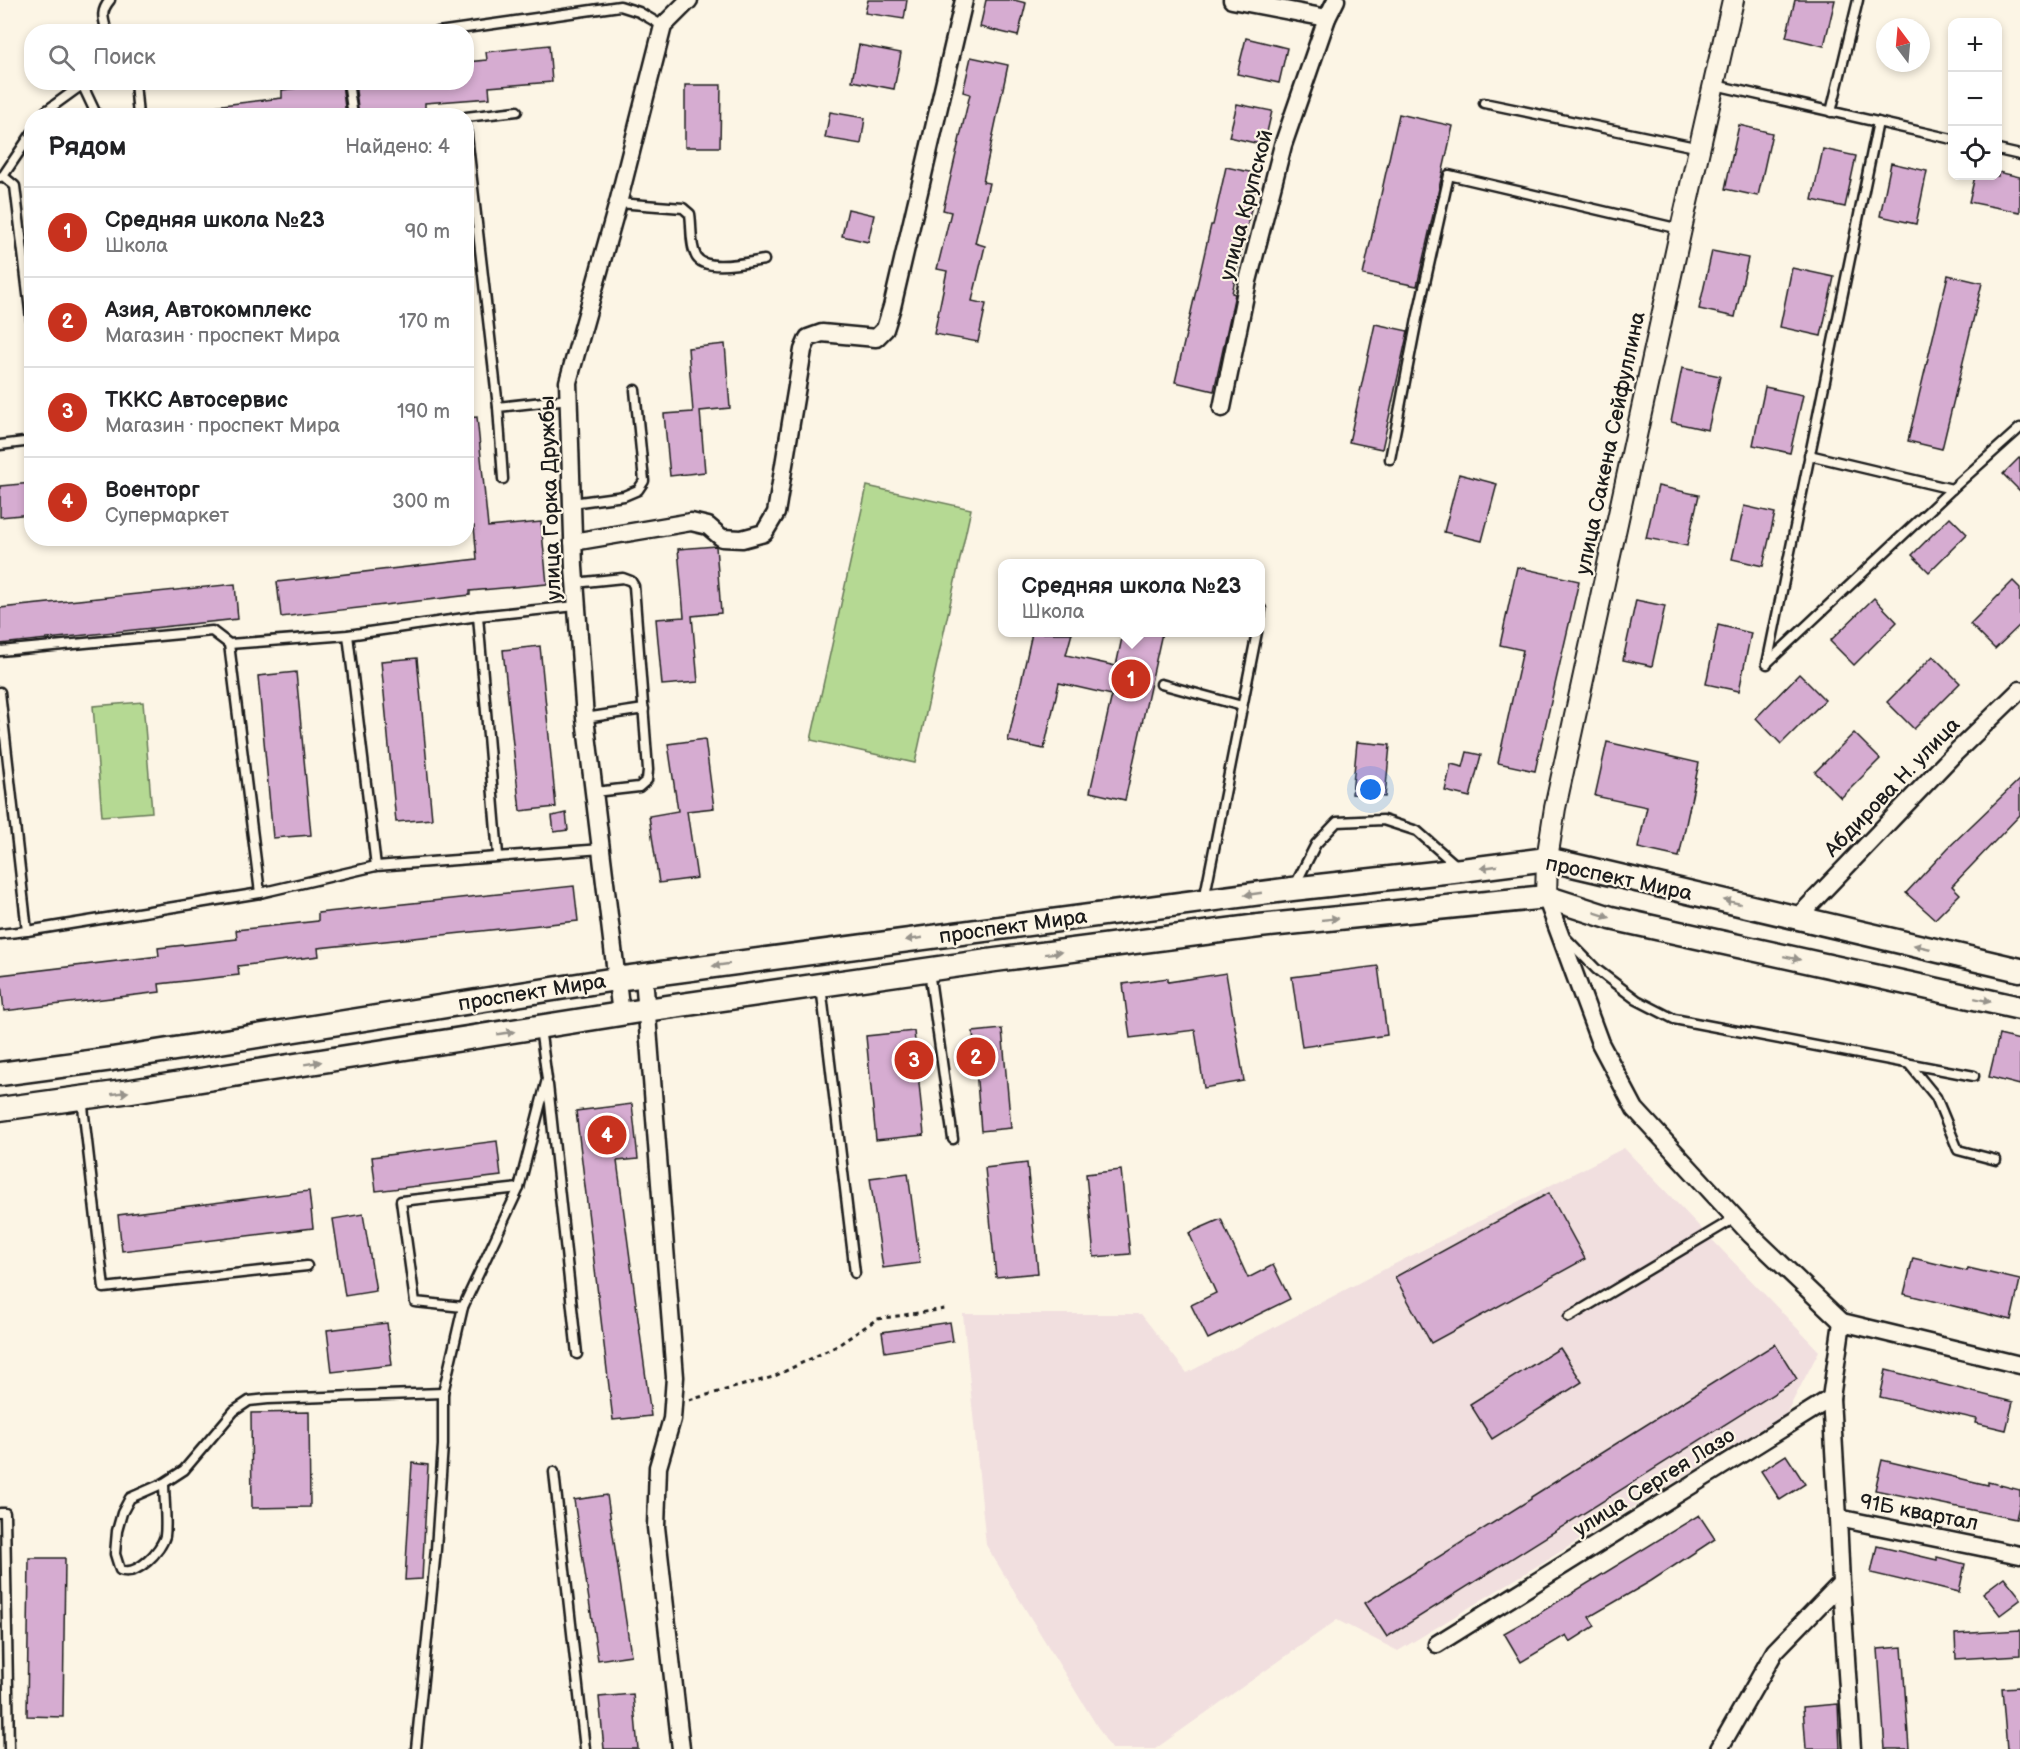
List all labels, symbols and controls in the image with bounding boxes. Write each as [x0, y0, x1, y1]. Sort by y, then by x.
north arrow [1876, 18, 1930, 72]
map controls [1948, 18, 2002, 180]
button: + [1948, 18, 2002, 72]
search box [24, 24, 474, 90]
icon: search [45, 41, 78, 74]
text: Поиск [93, 44, 156, 71]
button: − [1948, 72, 2002, 126]
button: locate [1948, 126, 2002, 180]
street label: улица Крупской [1214, 127, 1279, 283]
text: Рядом [48, 132, 126, 163]
text: Найдено: 4 [345, 135, 450, 159]
text: Средняя школа №23 [105, 207, 325, 234]
text: 1 [63, 220, 72, 244]
text: 90 m [405, 220, 450, 244]
text: Школа [105, 234, 168, 258]
text: Азия, Автокомплекс [105, 297, 312, 324]
street label: улица Сакена Сейфуллина [1570, 309, 1651, 577]
text: 2 [62, 310, 73, 334]
text: 170 m [399, 310, 450, 334]
text: Магазин · проспект Мира [105, 324, 340, 348]
text: ТККС Автосервис [105, 387, 288, 414]
street label: улица Горка Дружбы [534, 395, 567, 601]
text: 3 [62, 400, 73, 424]
text: 190 m [397, 400, 450, 424]
text: Магазин · проспект Мира [105, 414, 340, 438]
text: Военторг [105, 477, 200, 504]
text: 4 [62, 490, 73, 514]
text: 300 m [392, 490, 450, 514]
text: Супермаркет [105, 504, 229, 528]
popup [998, 559, 1265, 637]
text: Средняя школа №23 [1022, 573, 1241, 600]
text: Школа [1022, 600, 1085, 624]
pin: 1 [1112, 656, 1150, 702]
street label: Абдирова Н. улица [1819, 712, 1966, 863]
your location [1356, 775, 1385, 804]
street label: проспект Мира [1543, 851, 1695, 906]
one-way arrow [1479, 862, 1498, 871]
one-way arrow [1244, 889, 1263, 899]
one-way arrow [1723, 896, 1742, 906]
street label: проспект Мира [937, 904, 1089, 949]
one-way arrow [1593, 911, 1611, 920]
one-way arrow [1321, 914, 1340, 924]
one-way arrow [905, 935, 924, 944]
one-way arrow [1913, 941, 1931, 951]
one-way arrow [1044, 948, 1063, 957]
one-way arrow [1783, 953, 1802, 963]
one-way arrow [711, 961, 730, 970]
street label: проспект Мира [456, 968, 608, 1017]
one-way arrow [1974, 995, 1992, 1005]
one-way arrow [496, 1028, 515, 1037]
pin: 2 [956, 1034, 996, 1080]
pin: 3 [894, 1038, 934, 1082]
one-way arrow [304, 1058, 323, 1067]
one-way arrow [111, 1088, 130, 1097]
pin: 4 [588, 1112, 626, 1158]
street label: улица Сергея Лазо [1569, 1423, 1740, 1542]
street label: 91Б квартал [1858, 1489, 1980, 1536]

